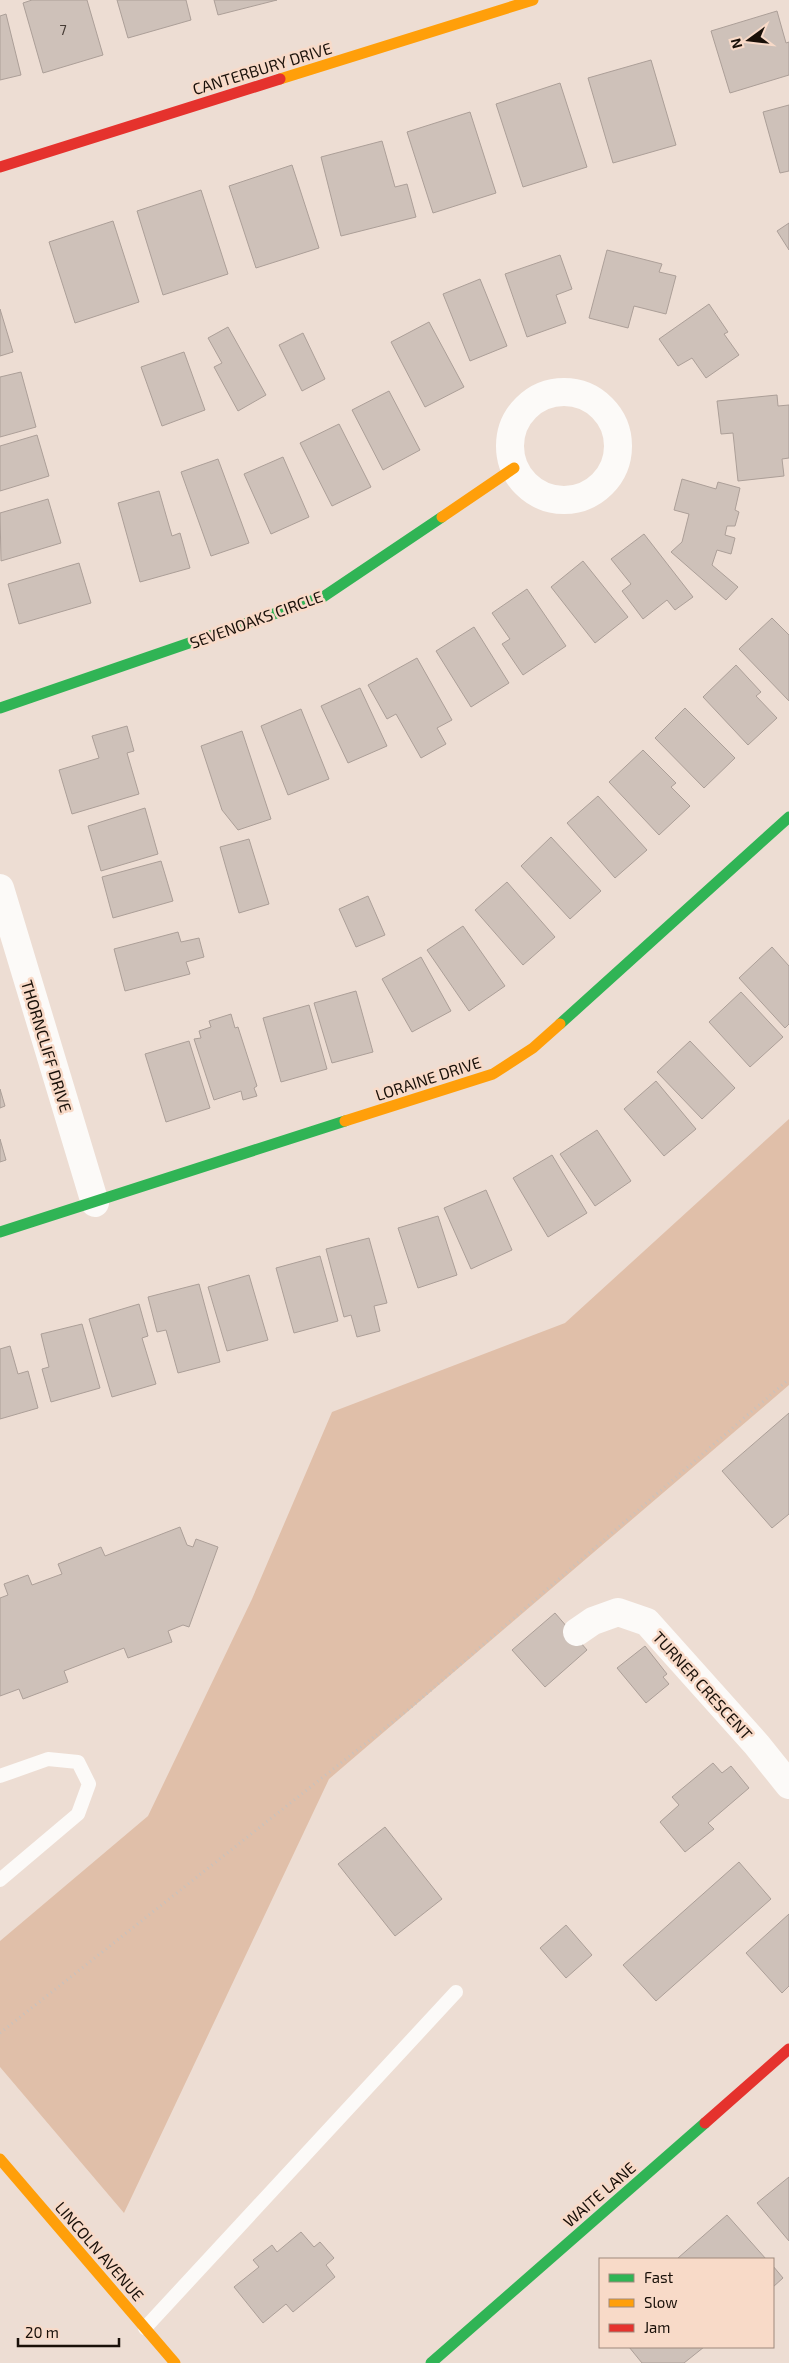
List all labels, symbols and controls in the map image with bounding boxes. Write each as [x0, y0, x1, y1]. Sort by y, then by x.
north arrow [724, 15, 774, 65]
house number: 7 [59, 21, 67, 38]
text: N [726, 36, 745, 51]
street label: CANTERBURY DRIVE [190, 38, 334, 98]
street label: SEVENOAKS CIRCLE [187, 586, 325, 652]
street label: THORNCLIFF DRIVE [18, 978, 76, 1114]
street label: LORAINE DRIVE [373, 1052, 483, 1104]
street label: TURNER CRESCENT [649, 1627, 757, 1743]
street label: WAITE LANE [559, 2158, 639, 2230]
street label: LINCOLN AVENUE [52, 2198, 148, 2304]
legend [599, 2258, 774, 2348]
text: Fast [644, 2268, 674, 2286]
text: Slow [644, 2293, 678, 2311]
scale bar [18, 2316, 119, 2348]
text: Jam [644, 2318, 670, 2336]
text: 20 m [25, 2323, 59, 2341]

